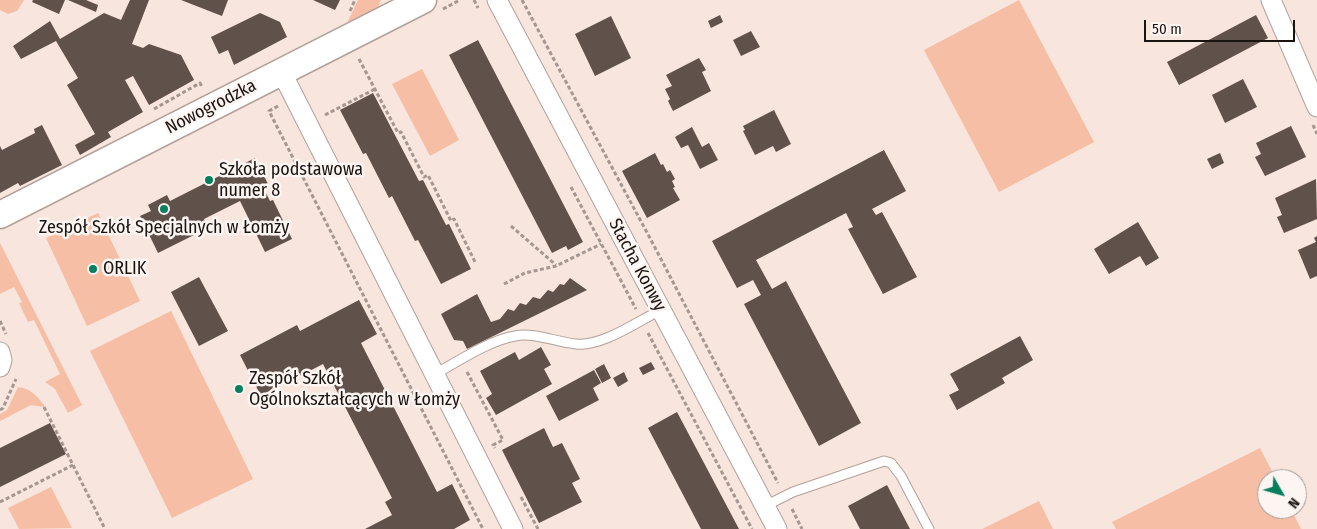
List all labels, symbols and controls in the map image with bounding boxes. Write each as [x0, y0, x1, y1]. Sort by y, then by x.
scale bar [1147, 10, 1298, 42]
text: 50 m [1152, 20, 1182, 38]
street label: Nowogrodzka [162, 75, 260, 139]
place label: Szkoła podstawowa numer 8 [219, 159, 363, 202]
marker: Szkoła podstawowa numer 8 [203, 174, 215, 186]
marker: Zespół Szkół Specjalnych w Łomży [158, 203, 170, 215]
street label: Stacha Konwy [604, 215, 670, 315]
place label: Zespół Szkół Specjalnych w Łomży [39, 217, 289, 239]
place label: ORLIK [103, 258, 146, 280]
marker: ORLIK [87, 263, 99, 275]
place label: Zespół Szkół Ogólnokształcących w Łomży [249, 368, 460, 410]
marker: Zespół Szkół Ogólnokształcących w Łomży [233, 383, 245, 395]
north arrow [1257, 469, 1307, 519]
text: N [1284, 494, 1303, 511]

